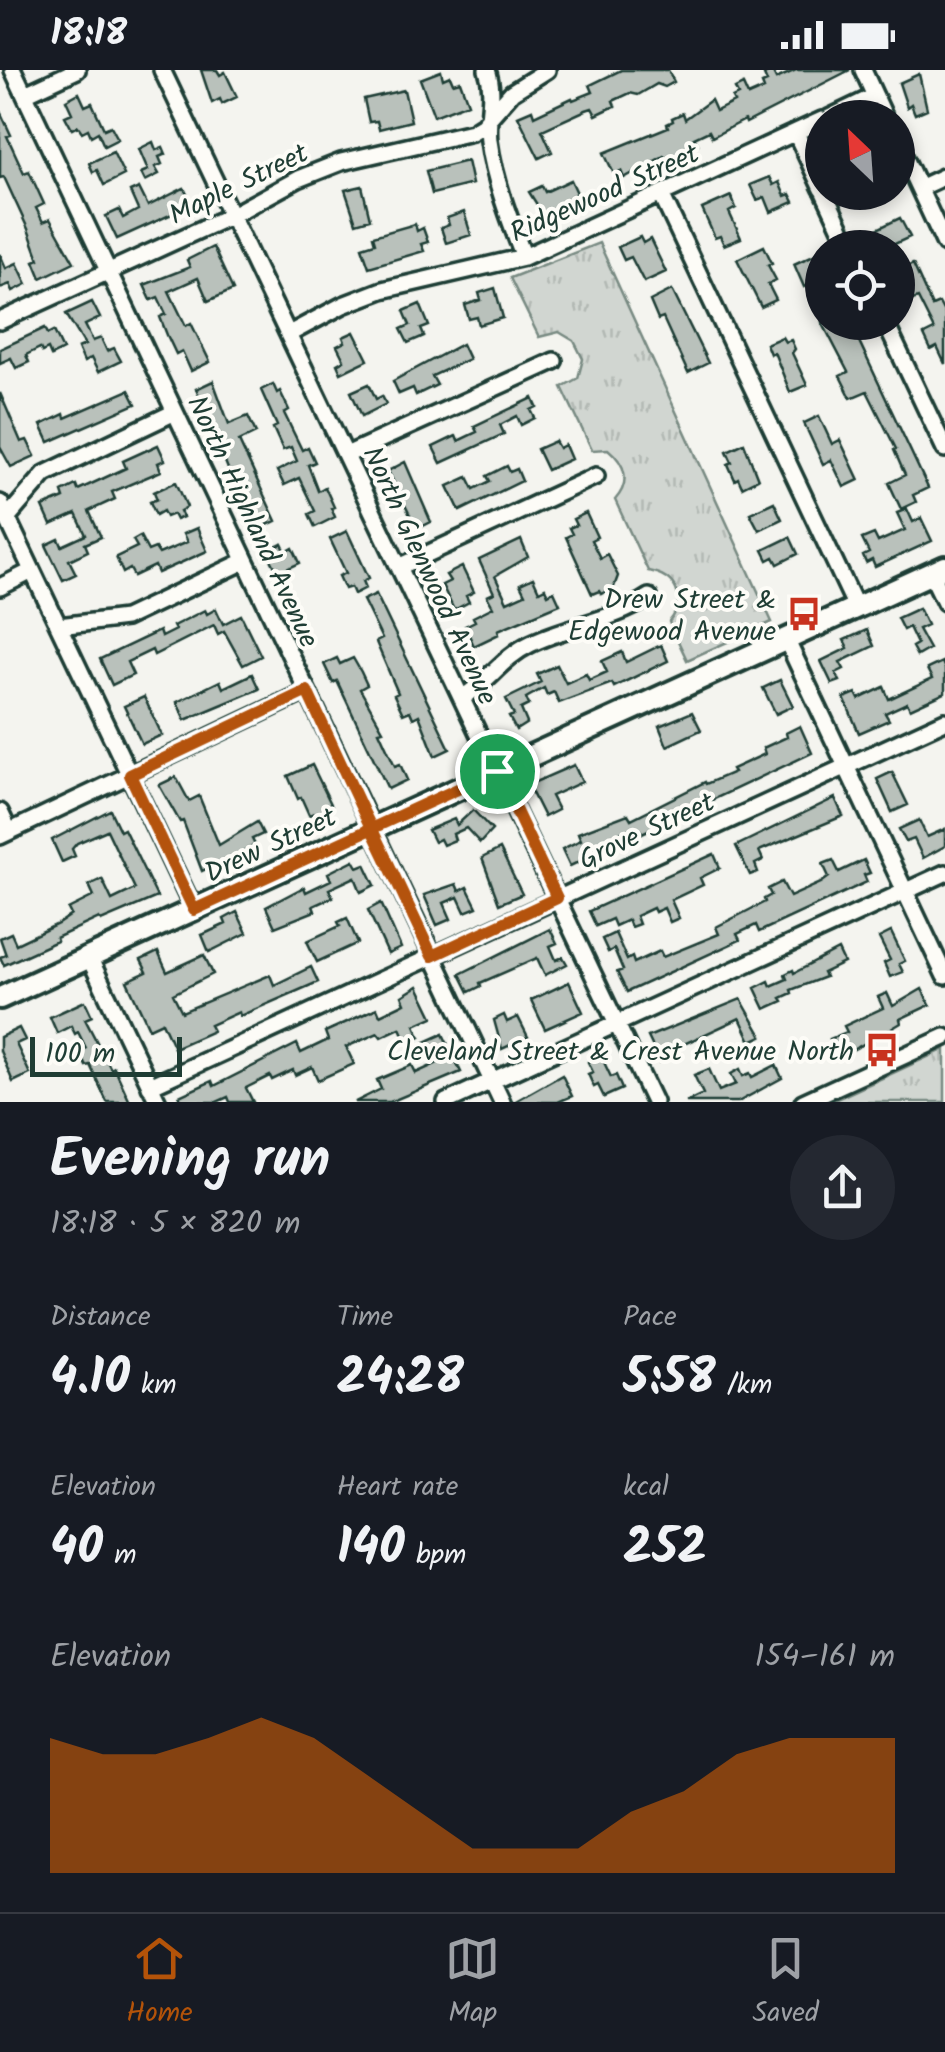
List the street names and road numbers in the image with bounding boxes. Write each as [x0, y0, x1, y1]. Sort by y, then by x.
street label: Maple Street [162, 132, 318, 238]
street label: Ridgewood Street [503, 132, 708, 256]
street label: North Highland Avenue [173, 388, 330, 656]
street label: North Glenwood Avenue [349, 439, 509, 713]
street label: Grove Street [572, 781, 724, 883]
street label: Drew Street [198, 796, 346, 896]

